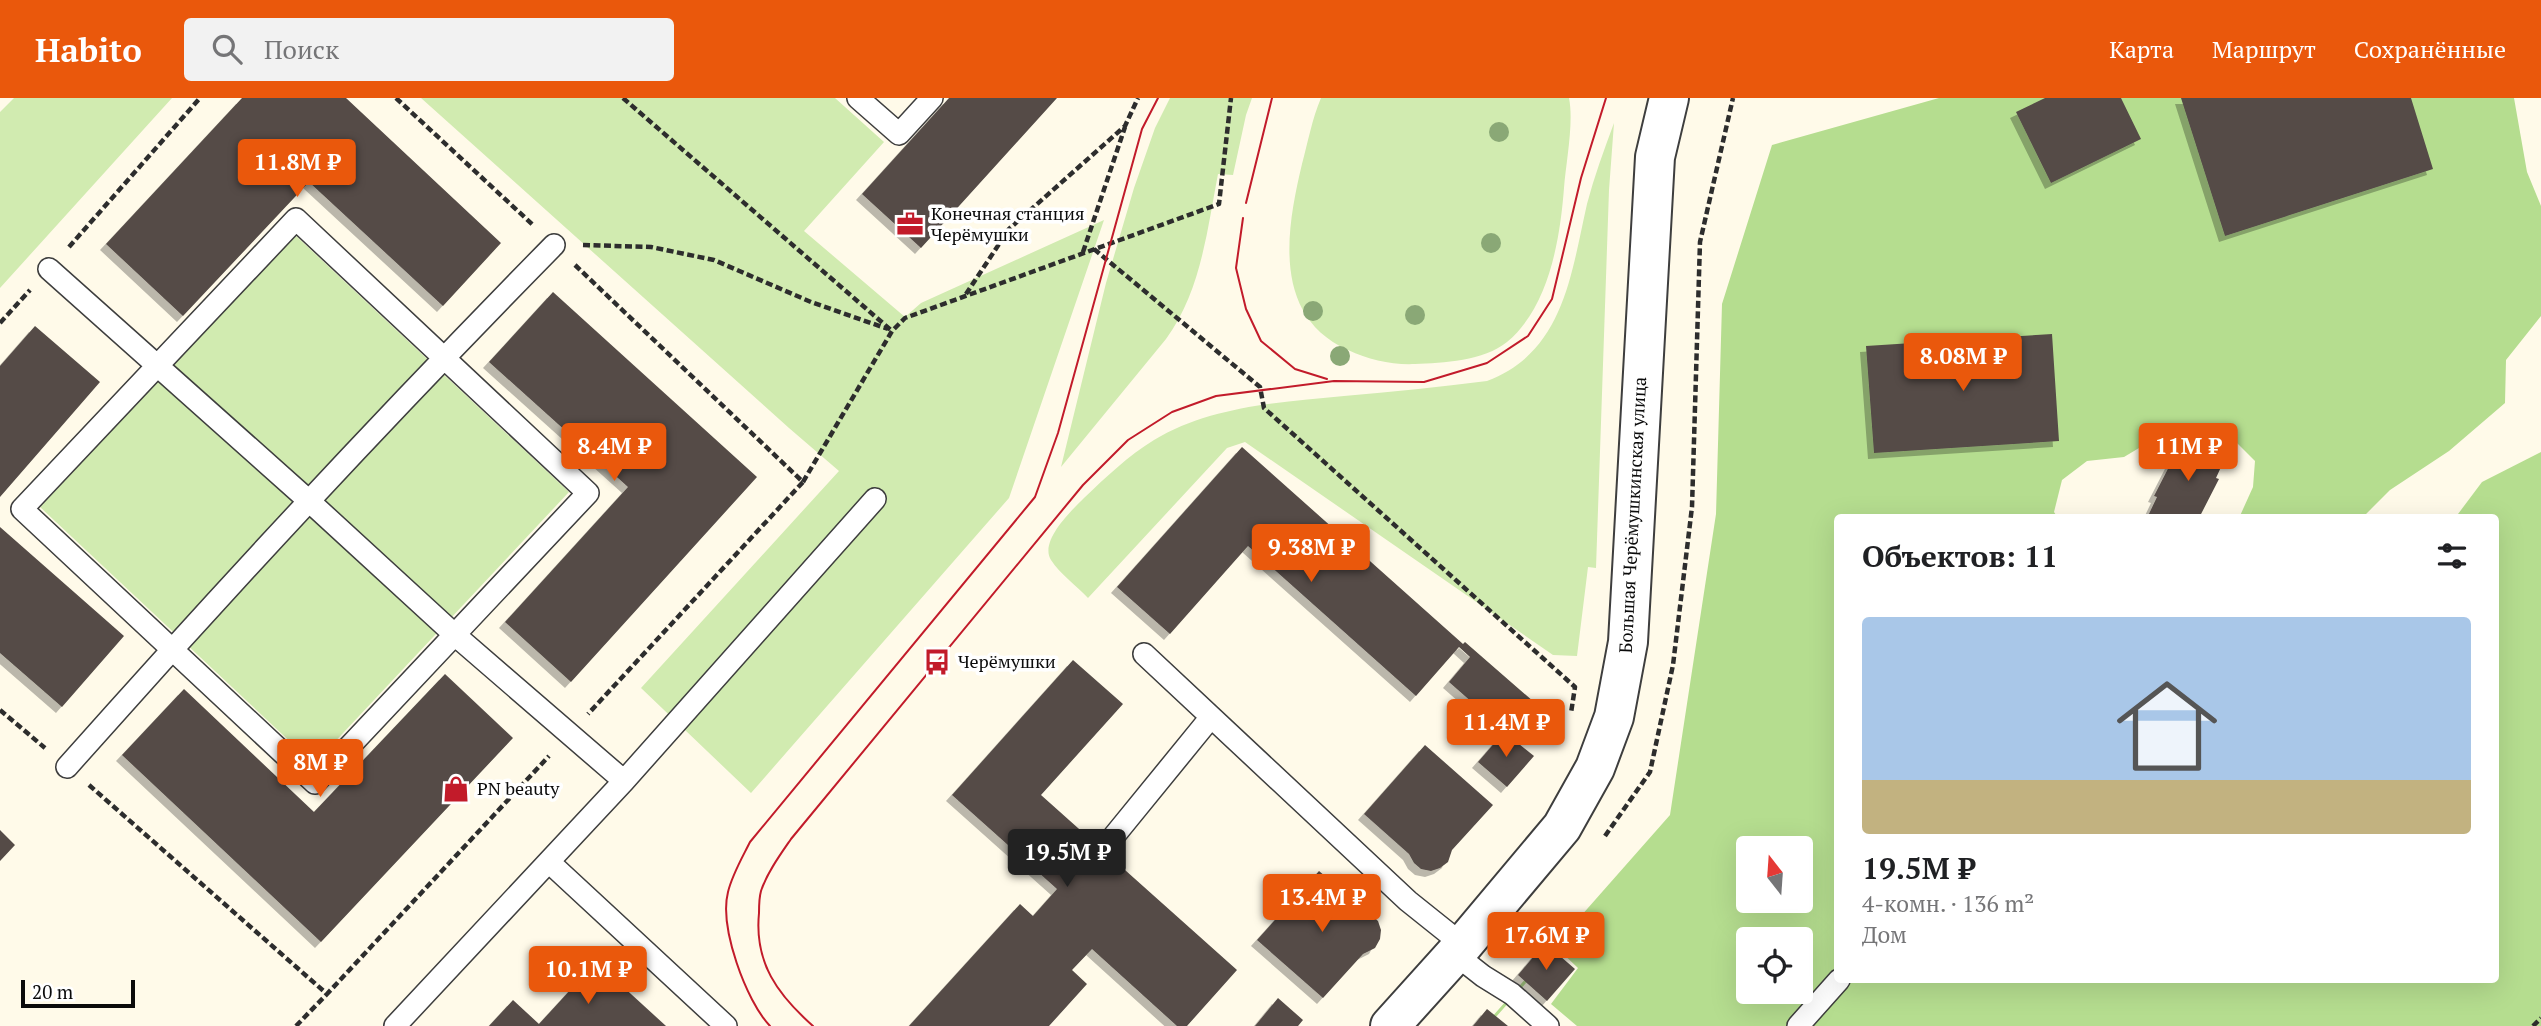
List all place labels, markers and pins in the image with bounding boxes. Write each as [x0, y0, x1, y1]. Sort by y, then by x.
pin: 11.8M ₽ [232, 140, 362, 199]
place label: Конечная станция Черёмушки [931, 201, 1084, 246]
office icon: Конечная станция Черёмушки [895, 209, 925, 239]
pin: 8.08M ₽ [1898, 334, 2028, 393]
pin: 8.4M ₽ [557, 424, 671, 483]
pin: 11M ₽ [2139, 424, 2237, 483]
pin: 9.38M ₽ [1246, 524, 1376, 584]
bus stop icon: Черёмушки [922, 647, 952, 677]
place label: Черёмушки [958, 649, 1056, 673]
pin: 11.4M ₽ [1441, 700, 1571, 759]
pin: 8M ₽ [279, 740, 361, 799]
shop icon: PN beauty [441, 774, 471, 804]
place label: PN beauty [477, 776, 560, 800]
pin: 19.5M ₽ [1002, 830, 1132, 889]
pin: 13.4M ₽ [1257, 874, 1387, 934]
pin: 17.6M ₽ [1481, 912, 1611, 972]
pin: 10.1M ₽ [523, 946, 653, 1006]

